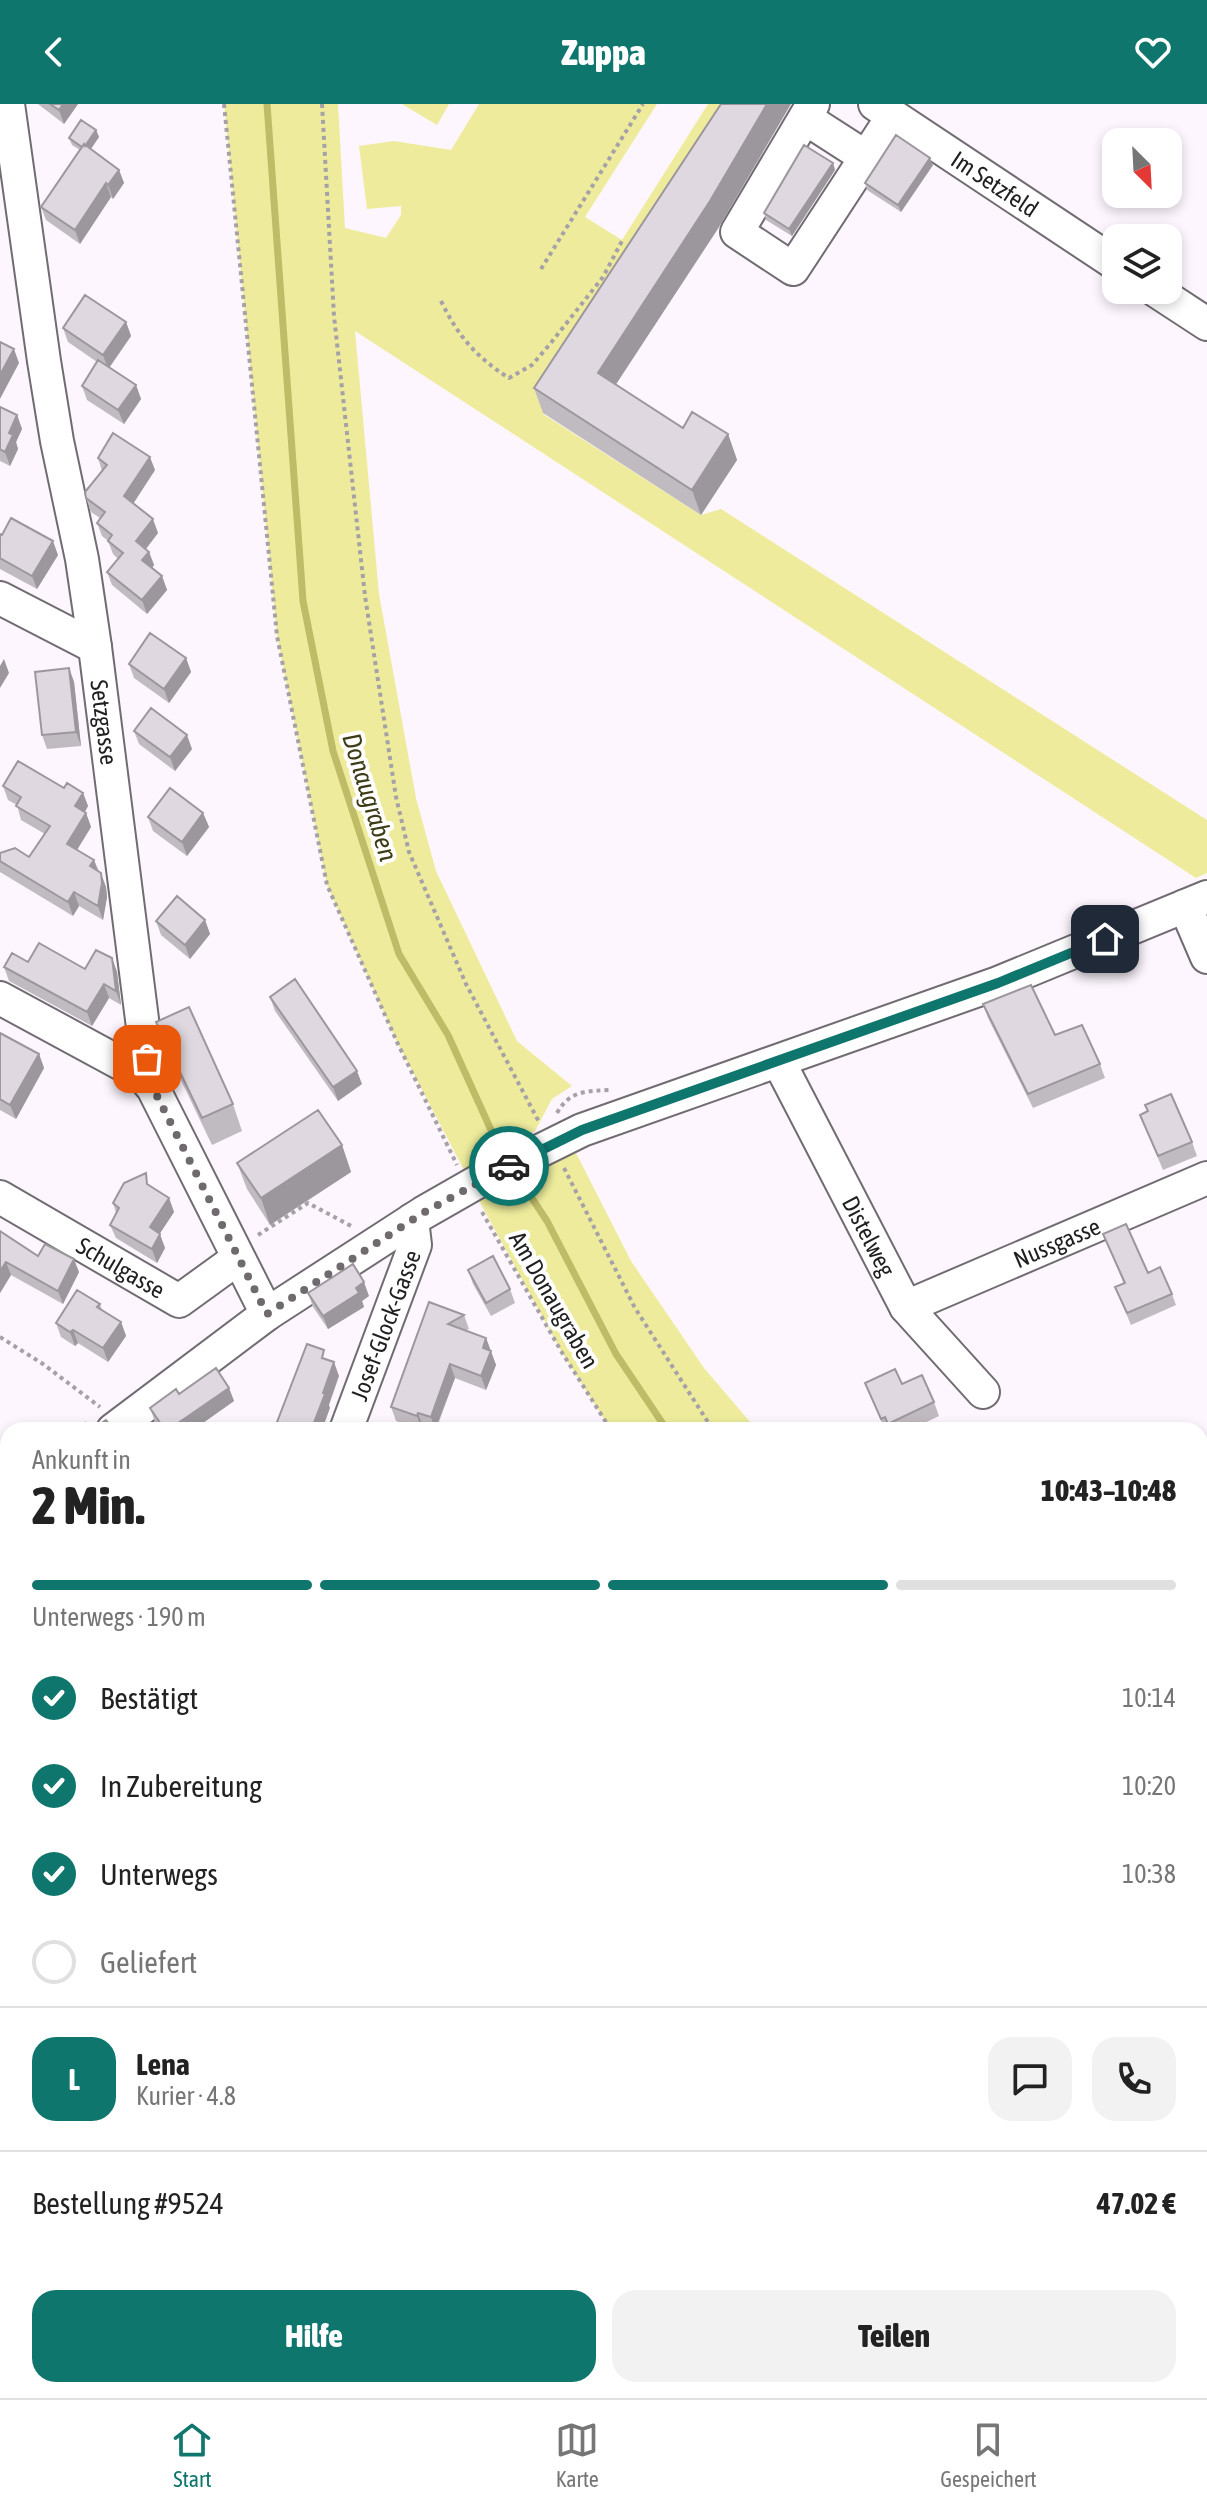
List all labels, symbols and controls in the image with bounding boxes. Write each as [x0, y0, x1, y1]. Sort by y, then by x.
icon: back [32, 30, 76, 74]
icon: heart [1131, 30, 1175, 74]
text: Zuppa [561, 31, 646, 73]
north arrow [1102, 128, 1182, 208]
map controls [1102, 128, 1182, 304]
street label: Im Setzfeld [947, 145, 1043, 222]
button: layers [1102, 224, 1182, 304]
street label: Setzgasse [86, 678, 123, 766]
water label: Donaugraben [336, 729, 404, 865]
pin [1071, 905, 1139, 973]
icon: home [1083, 917, 1127, 961]
pin [113, 1025, 181, 1093]
icon: bag [125, 1037, 169, 1081]
courier [469, 1126, 549, 1206]
icon: car [487, 1144, 531, 1188]
street label: Distelweg [837, 1191, 901, 1281]
street label: Nussgasse [1009, 1212, 1104, 1273]
street label: Am Donaugraben [504, 1227, 604, 1373]
street label: Schulgasse [72, 1231, 170, 1303]
street label: Josef-Glock-Gasse [345, 1246, 425, 1404]
text: Ankunft in [32, 1445, 131, 1475]
text: 10:43–10:48 [1041, 1473, 1176, 1507]
text: 2 Min. [32, 1475, 145, 1535]
text: Unterwegs · 190 m [32, 1602, 206, 1632]
icon: check [32, 1676, 76, 1720]
text: Bestätigt [100, 1681, 198, 1715]
text: 10:14 [1122, 1683, 1176, 1713]
icon: check [32, 1764, 76, 1808]
text: In Zubereitung [100, 1769, 262, 1803]
text: 10:20 [1122, 1771, 1176, 1801]
icon: check [32, 1852, 76, 1896]
text: Unterwegs [100, 1857, 218, 1891]
text: 10:38 [1122, 1859, 1176, 1889]
text: Geliefert [100, 1945, 197, 1979]
button: chat [988, 2037, 1072, 2121]
button: phone [1092, 2037, 1176, 2121]
text: Lena [136, 2047, 190, 2081]
text: L [68, 2062, 80, 2096]
text: Kurier · 4.8 [136, 2081, 236, 2111]
text: Bestellung #9524 [32, 2186, 224, 2220]
text: 47.02 € [1097, 2186, 1176, 2220]
button: Hilfe [32, 2290, 596, 2382]
button: Teilen [612, 2290, 1176, 2382]
tab: Start [170, 2418, 214, 2492]
tab: Karte [555, 2418, 599, 2492]
tab: Gespeichert [940, 2418, 1037, 2492]

